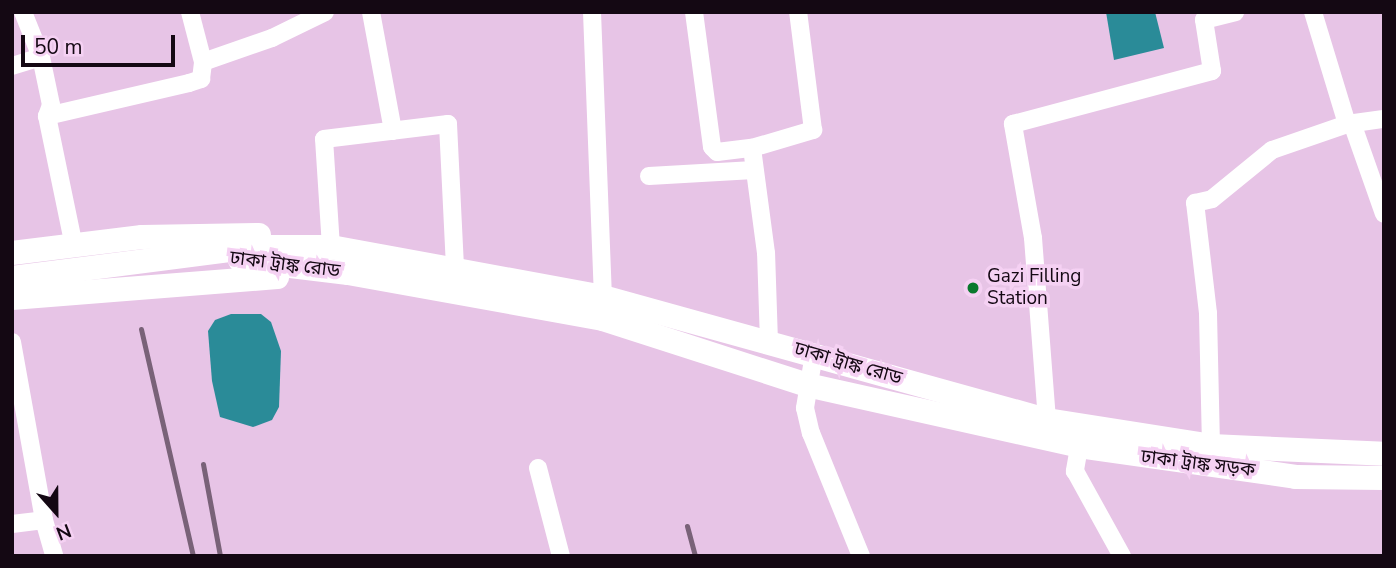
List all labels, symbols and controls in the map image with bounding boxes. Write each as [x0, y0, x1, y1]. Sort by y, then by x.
scale bar [24, 21, 178, 65]
text: 50 m [34, 33, 83, 61]
street label: ঢাকা ট্রাঙ্ক রোড [229, 247, 341, 283]
place label: Gazi Filling Station [987, 266, 1081, 310]
marker: Gazi Filling Station [965, 280, 981, 296]
street label: ঢাকা ট্রাঙ্ক রোড [792, 338, 904, 390]
street label: ঢাকা ট্রাঙ্ক সড়ক [1140, 446, 1256, 482]
north arrow [21, 477, 91, 547]
text: N [52, 517, 75, 546]

